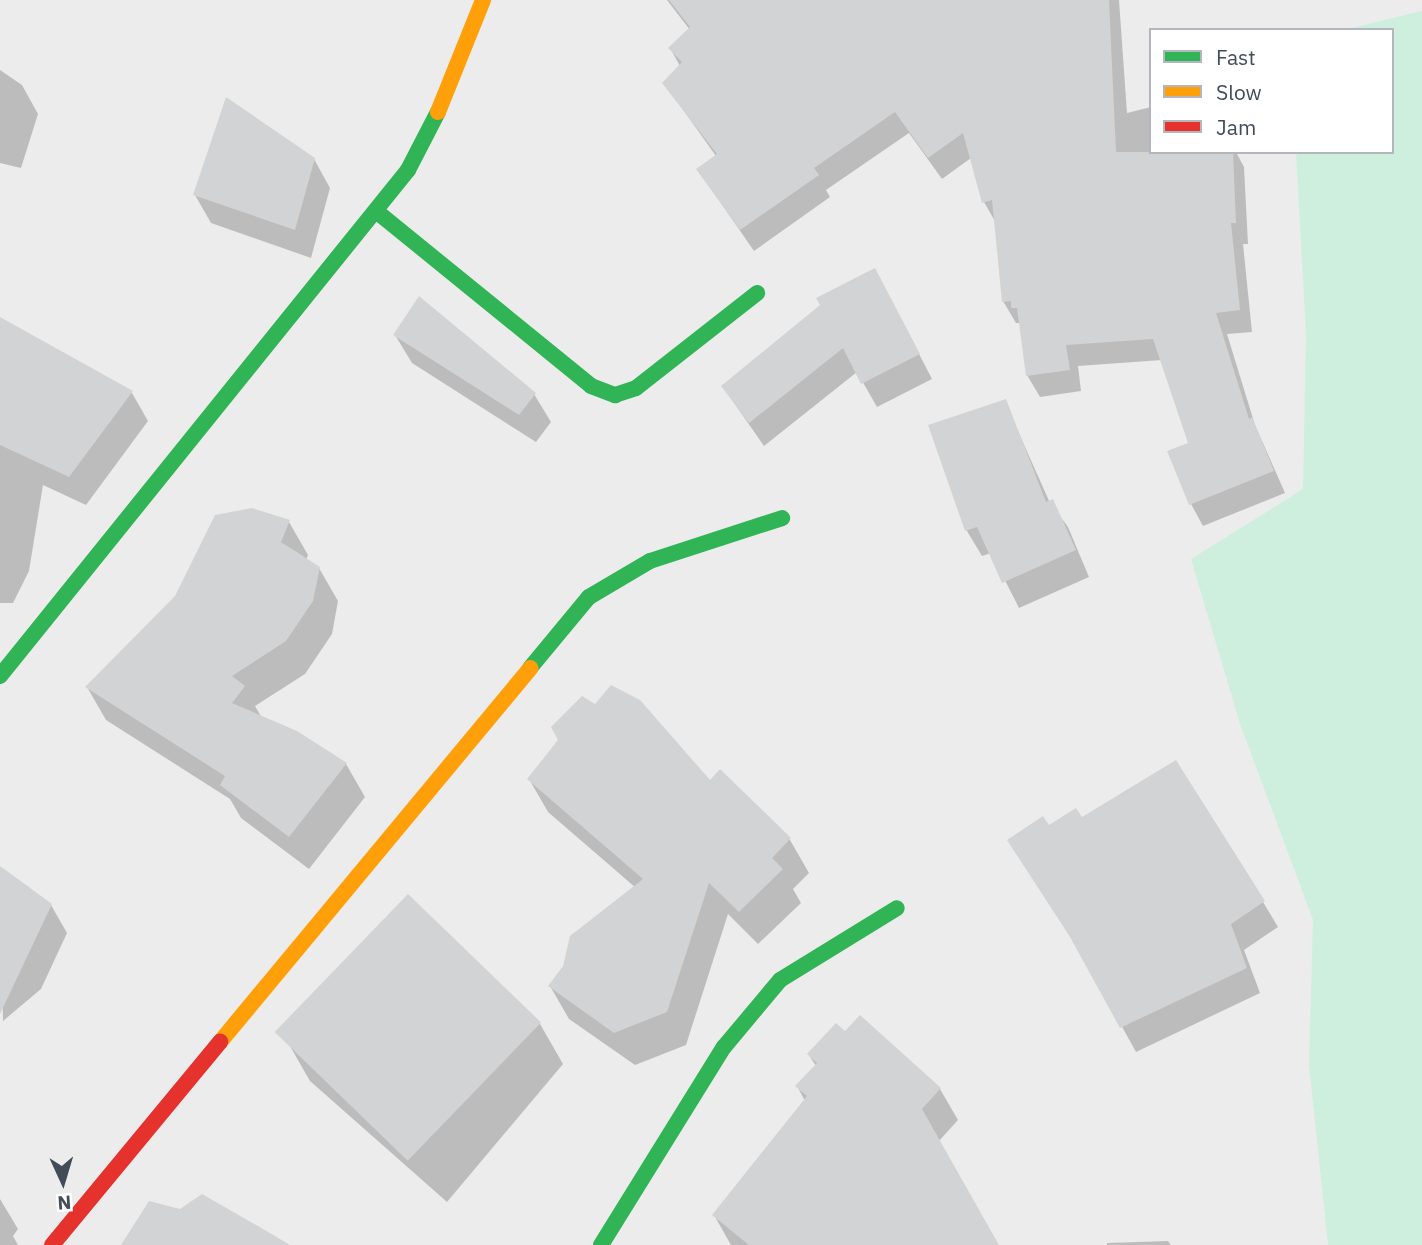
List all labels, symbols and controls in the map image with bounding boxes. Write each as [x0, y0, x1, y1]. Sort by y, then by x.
legend [1149, 28, 1394, 154]
text: Fast [1216, 43, 1256, 71]
text: Slow [1216, 78, 1262, 106]
text: Jam [1216, 113, 1256, 141]
north arrow [28, 1147, 98, 1217]
text: N [57, 1190, 72, 1215]

